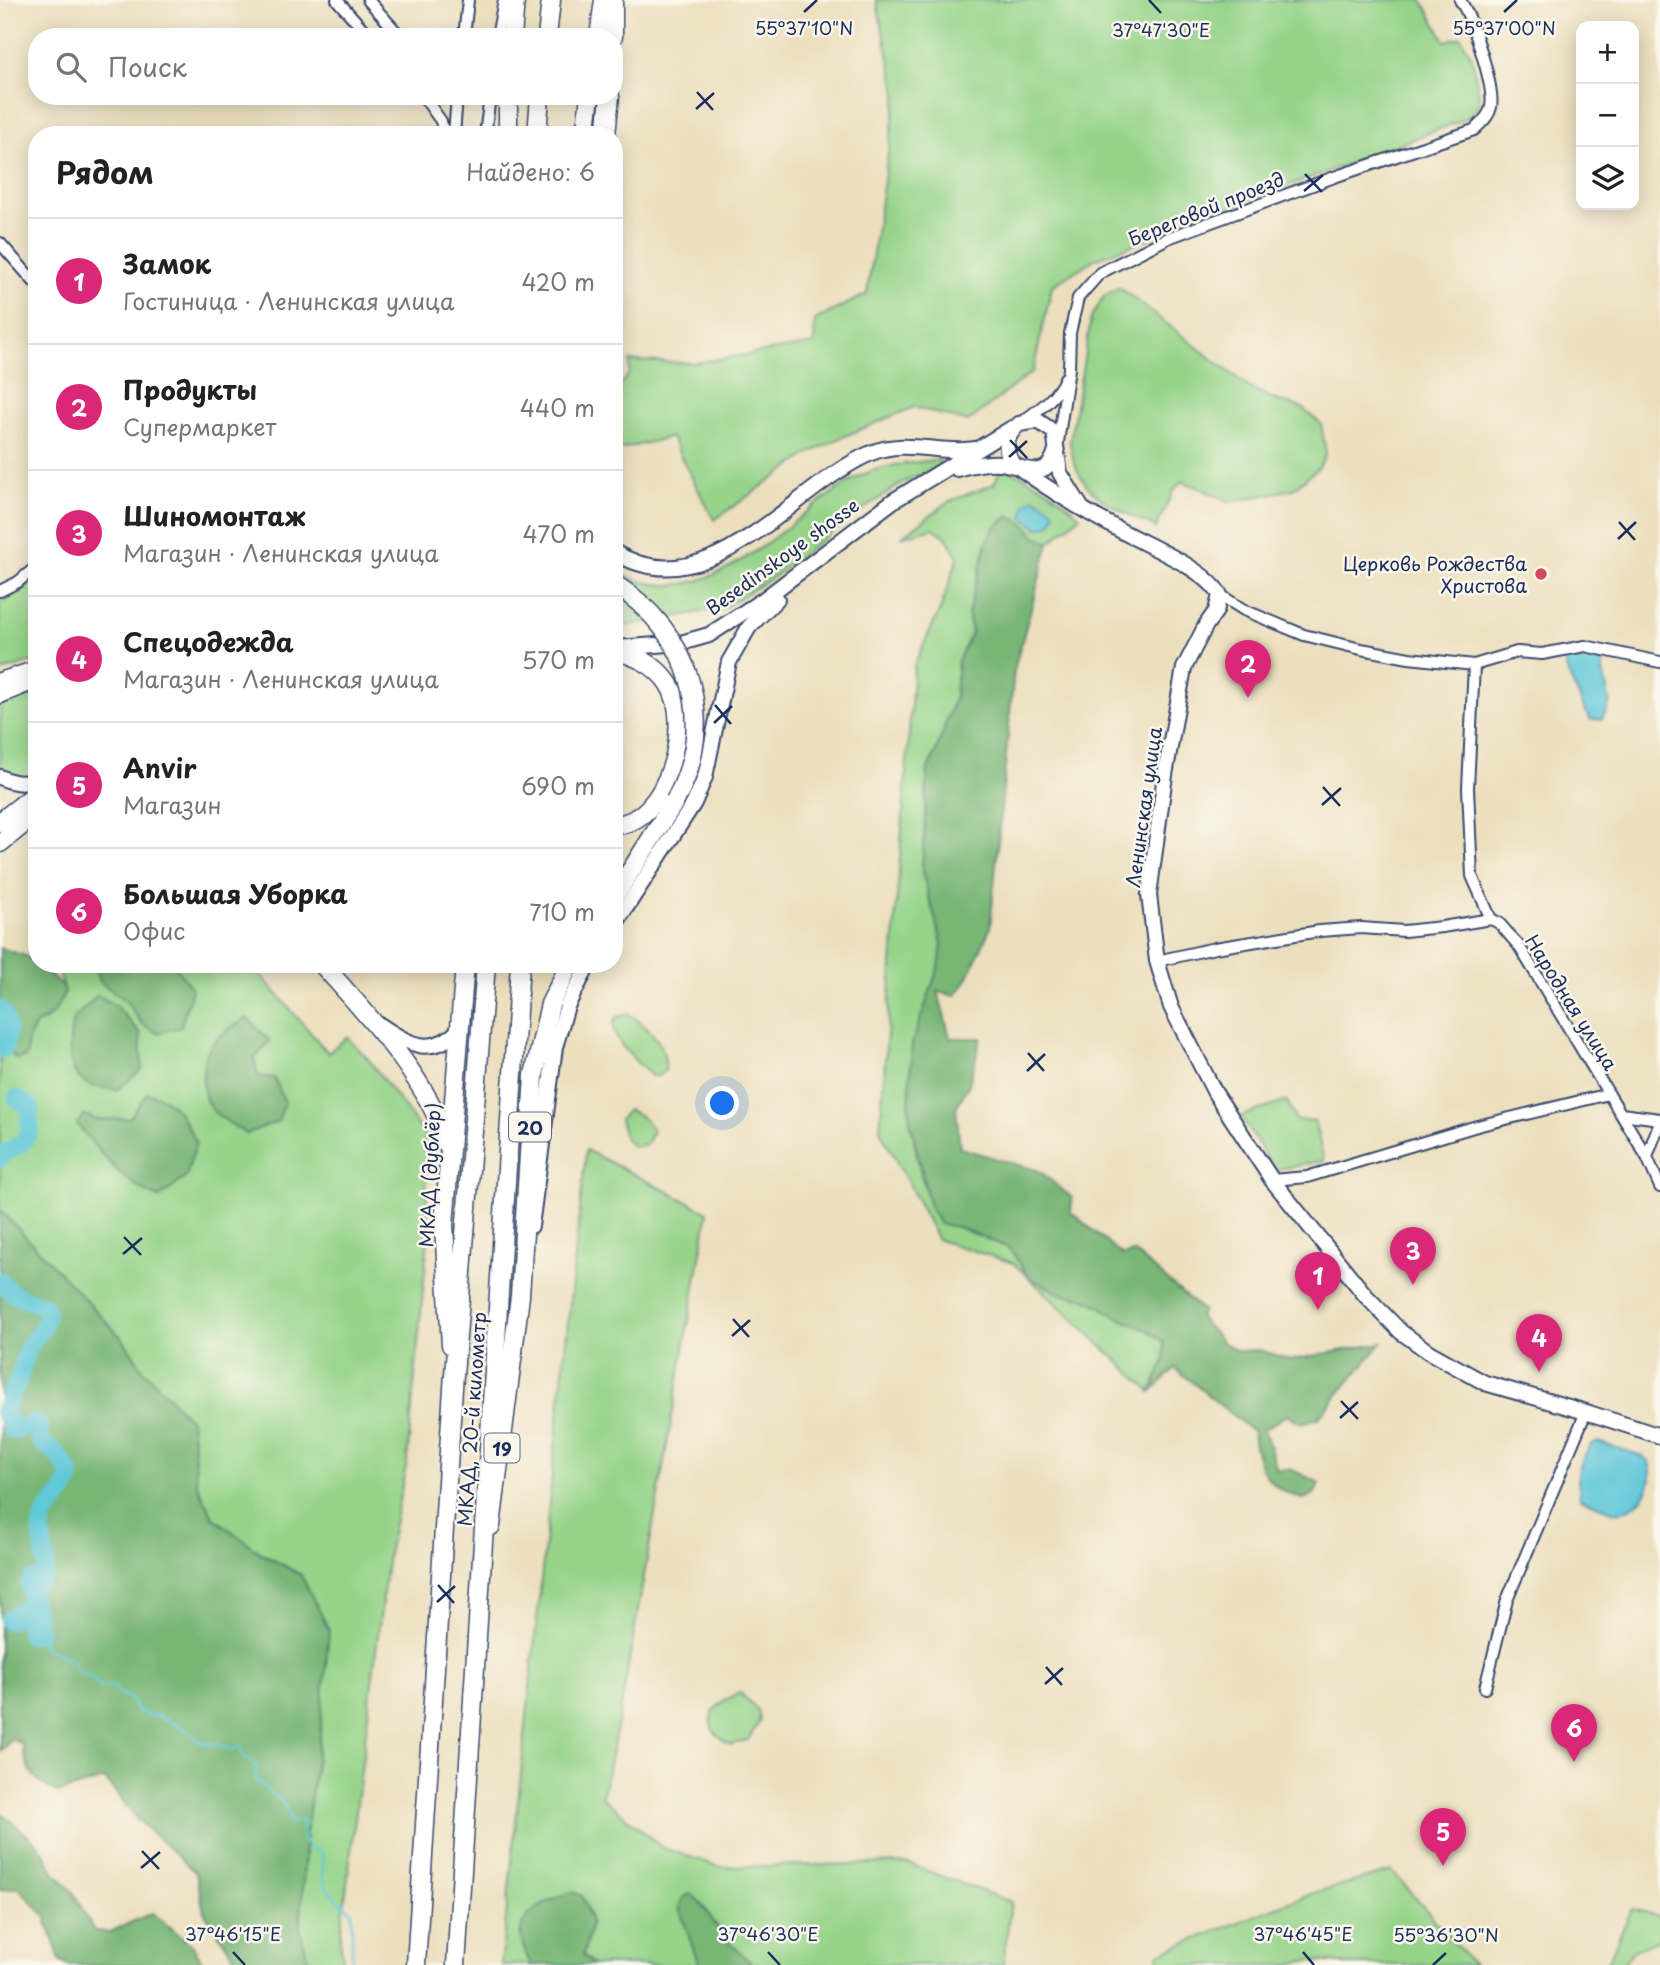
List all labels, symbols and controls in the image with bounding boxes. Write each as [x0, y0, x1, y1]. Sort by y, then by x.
text: 55°37'10"N [755, 14, 853, 41]
text: 55°37'00"N [1452, 14, 1556, 41]
text: 37°47'30"E [1112, 16, 1210, 43]
map controls [1576, 21, 1639, 210]
button: + [1576, 21, 1639, 84]
search box [28, 28, 623, 105]
text: Поиск [108, 47, 187, 86]
icon: search [52, 48, 90, 86]
button: − [1576, 84, 1639, 147]
button: layers [1576, 147, 1639, 210]
text: Рядом [56, 149, 154, 194]
text: Найдено: 6 [466, 154, 595, 189]
street label: Береговой проезд [1124, 164, 1288, 252]
text: Замок [123, 244, 211, 283]
text: 1 [74, 264, 85, 299]
text: 420 m [521, 264, 595, 299]
text: Гостиница · Ленинская улица [123, 283, 455, 318]
text: Продукты [123, 370, 257, 409]
text: 2 [71, 390, 87, 425]
text: 440 m [520, 390, 595, 425]
text: Супермаркет [123, 409, 277, 444]
street label: Besedinskoye shosse [700, 491, 864, 621]
text: Шиномонтаж [123, 496, 305, 535]
text: 3 [71, 516, 87, 551]
text: 470 m [522, 516, 595, 551]
text: Магазин · Ленинская улица [123, 535, 439, 570]
place label: Церковь Рождества Христова [1343, 549, 1527, 599]
marker: Церковь Рождества Христова [1533, 566, 1549, 582]
text: Спецодежда [123, 622, 294, 661]
pin: 2 [1225, 640, 1271, 698]
text: 4 [71, 642, 87, 677]
text: 570 m [522, 642, 595, 677]
text: Магазин · Ленинская улица [123, 661, 439, 696]
street label: Ленинская улица [1118, 725, 1168, 889]
text: Anvir [123, 748, 197, 787]
text: 5 [72, 768, 86, 803]
text: 690 m [521, 768, 595, 803]
text: Магазин [123, 787, 222, 822]
text: Большая Уборка [123, 874, 348, 913]
text: 6 [71, 894, 87, 929]
text: 710 m [529, 894, 595, 929]
text: Офис [123, 913, 185, 948]
street label: Народная улица [1519, 929, 1625, 1075]
your location [705, 1086, 739, 1120]
street label: МКАД (дублёр) [411, 1102, 447, 1248]
road number: 20 [509, 1112, 551, 1142]
pin: 3 [1390, 1227, 1436, 1285]
pin: 1 [1295, 1252, 1341, 1310]
street label: МКАД, 20-й километр [450, 1311, 492, 1527]
pin: 4 [1516, 1314, 1562, 1372]
road number: 19 [484, 1434, 520, 1462]
pin: 6 [1551, 1704, 1597, 1762]
pin: 5 [1420, 1808, 1466, 1866]
text: 37°46'15"E [185, 1920, 281, 1947]
text: 37°46'30"E [717, 1920, 819, 1947]
text: 37°46'45"E [1254, 1920, 1352, 1947]
text: 55°36'30"N [1393, 1921, 1499, 1948]

